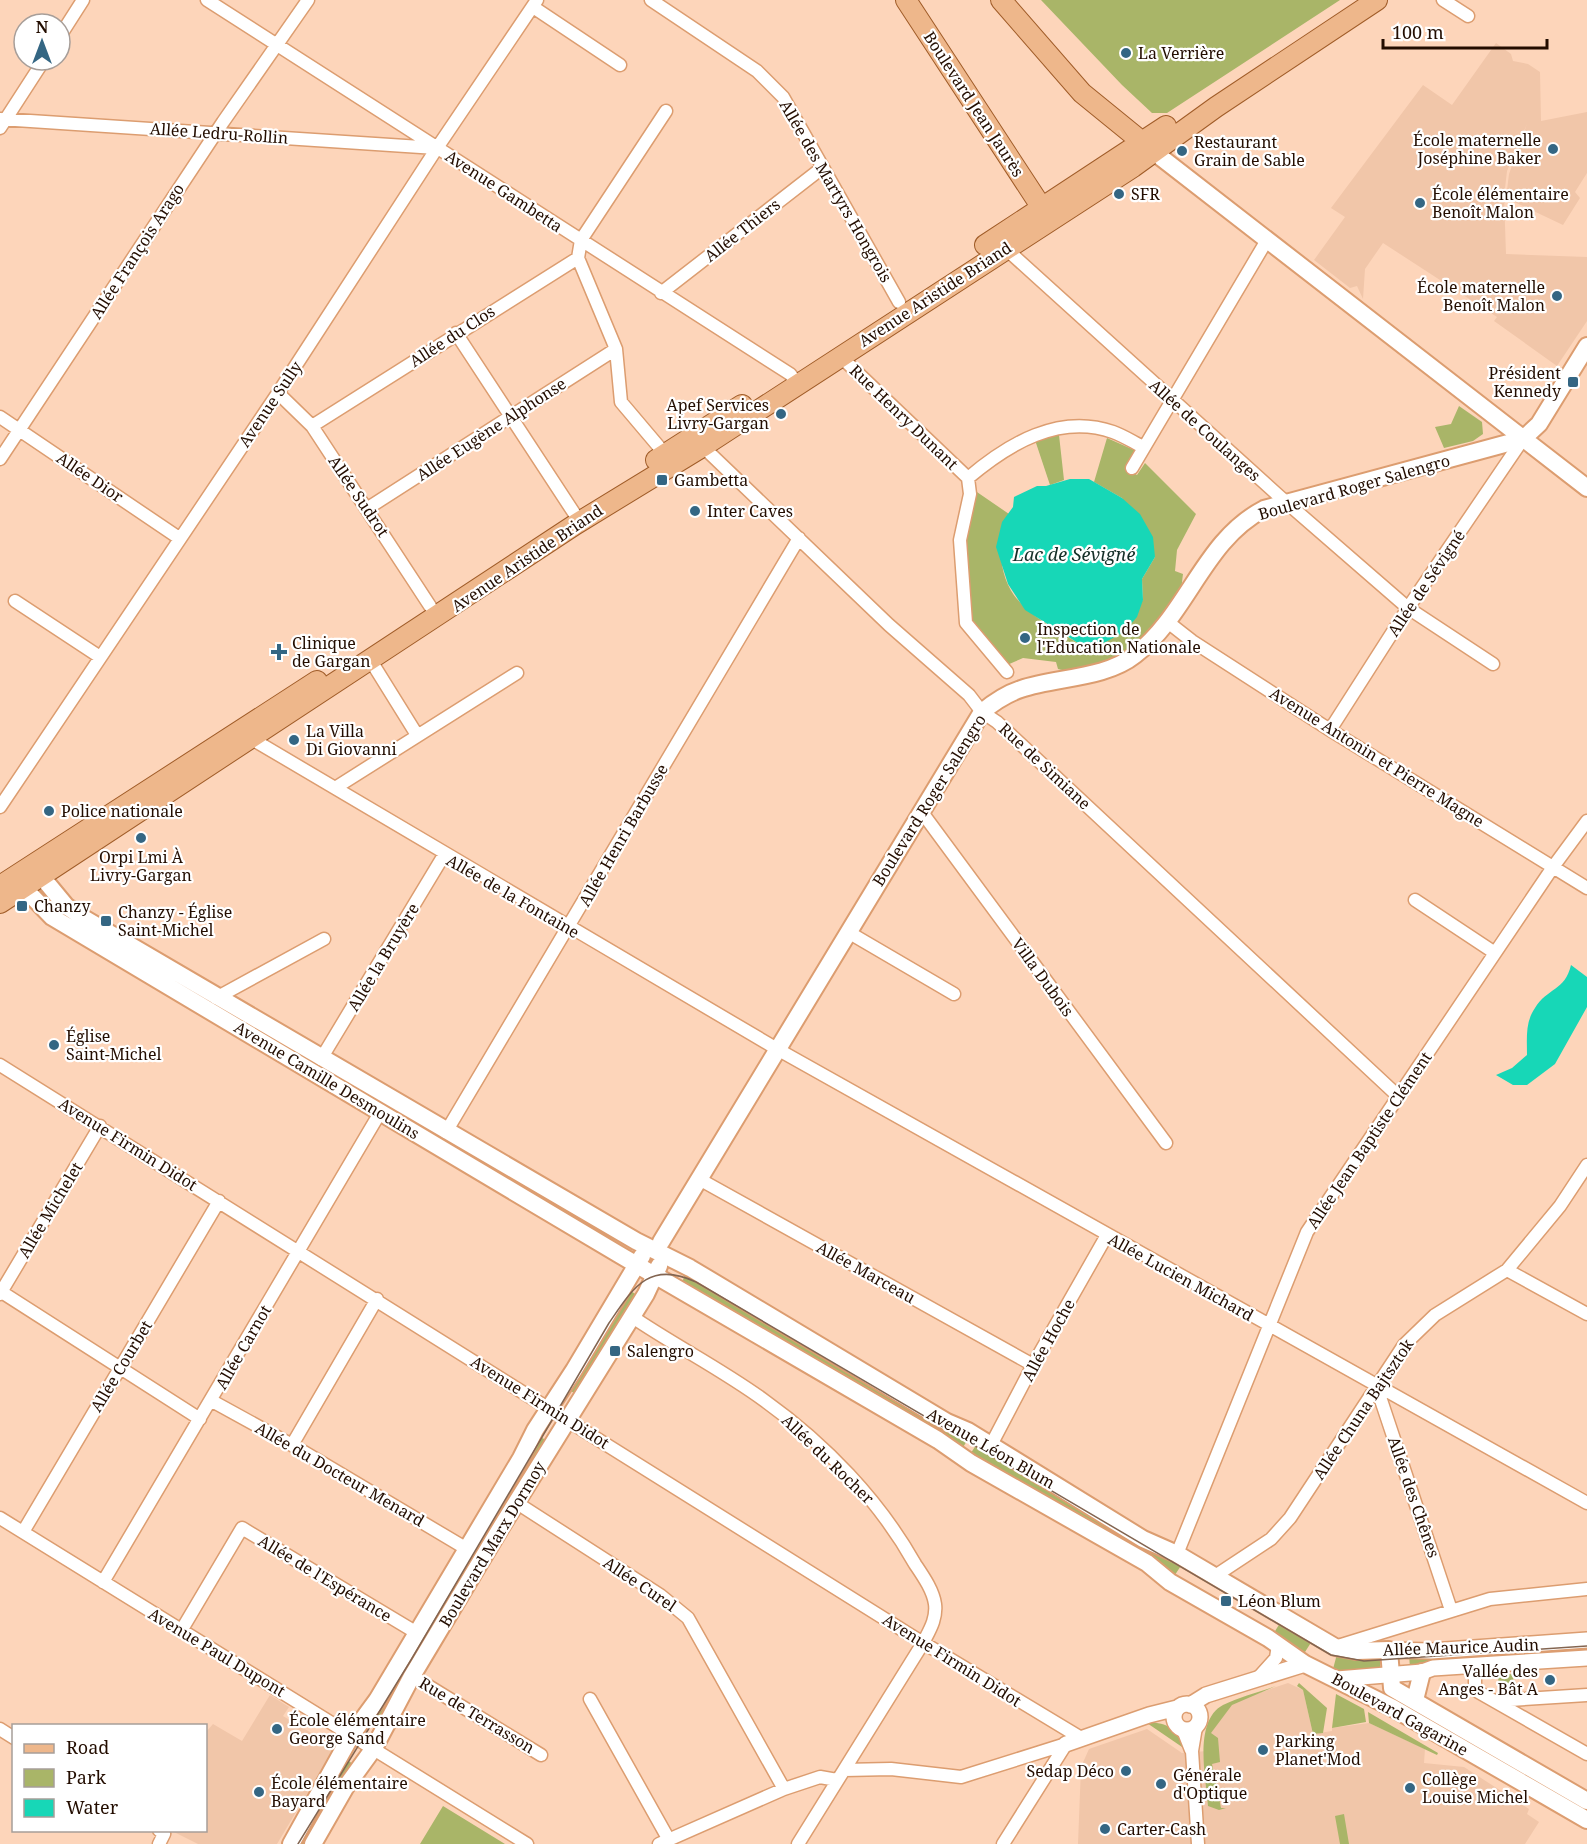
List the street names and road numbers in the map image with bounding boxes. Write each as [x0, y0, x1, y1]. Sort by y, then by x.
street label: Boulevard Jean Jaurès [919, 27, 1029, 181]
street label: Allée des Martyrs Hongrois [775, 96, 897, 286]
street label: Allée Ledru-Rollin [149, 117, 289, 149]
street label: Avenue Gambetta [441, 145, 567, 237]
street label: Allée François Arago [85, 179, 189, 323]
street label: Allée Thiers [699, 193, 785, 267]
street label: Avenue Aristide Briand [854, 236, 1016, 352]
street label: Allée du Clos [405, 300, 499, 372]
street label: Avenue Sully [233, 356, 307, 451]
street label: Rue Henry Dunant [845, 360, 963, 475]
street label: Allée Eugène Alphonse [412, 372, 570, 486]
street label: Allée de Coulanges [1145, 374, 1265, 486]
street label: Allée Dior [52, 447, 128, 508]
street label: Boulevard Roger Salengro [1255, 449, 1453, 525]
street label: Allée Sudrot [324, 451, 394, 541]
street label: Avenue Aristide Briand [447, 499, 607, 617]
street label: Allée de Sévigné [1382, 525, 1470, 641]
street label: Avenue Antonin et Pierre Magne [1266, 682, 1488, 832]
street label: Boulevard Roger Salengro [867, 710, 991, 890]
street label: Rue de Simiane [994, 718, 1096, 814]
street label: Allée Henri Barbusse [573, 760, 673, 910]
street label: Allée de la Fontaine [442, 849, 584, 943]
street label: Allée la Bruyère [342, 899, 424, 1015]
street label: Villa Dubois [1007, 933, 1079, 1021]
street label: Avenue Camille Desmoulins [230, 1016, 424, 1144]
street label: Allée Jean Baptiste Clément [1301, 1047, 1437, 1233]
street label: Avenue Firmin Didot [54, 1092, 202, 1196]
street label: Allée Michelet [13, 1158, 88, 1262]
street label: Allée Lucien Michard [1104, 1228, 1258, 1326]
street label: Allée Marceau [813, 1236, 919, 1308]
street label: Allée Hoche [1016, 1295, 1080, 1385]
street label: Allée Carnot [210, 1300, 276, 1393]
street label: Allée Courbet [85, 1316, 157, 1416]
street label: Allée Chuna Bajtsztok [1308, 1334, 1419, 1484]
street label: Avenue Firmin Didot [466, 1350, 614, 1454]
street label: Avenue Léon Blum [923, 1402, 1059, 1494]
street label: Allée du Rocher [777, 1409, 879, 1509]
street label: Allée du Docteur Menard [252, 1417, 429, 1532]
street label: Allée des Chênes [1383, 1433, 1445, 1561]
street label: Boulevard Marx Dormoy [434, 1456, 551, 1631]
street label: Allée de l'Espérance [254, 1529, 396, 1627]
street label: Allée Curel [599, 1552, 681, 1616]
street label: Avenue Paul Dupont [144, 1602, 290, 1702]
street label: Avenue Firmin Didot [878, 1608, 1026, 1712]
street label: Allée Maurice Audin [1383, 1633, 1539, 1661]
street label: Boulevard Gagarine [1328, 1667, 1472, 1761]
street label: Rue de Terrasson [415, 1672, 539, 1758]

